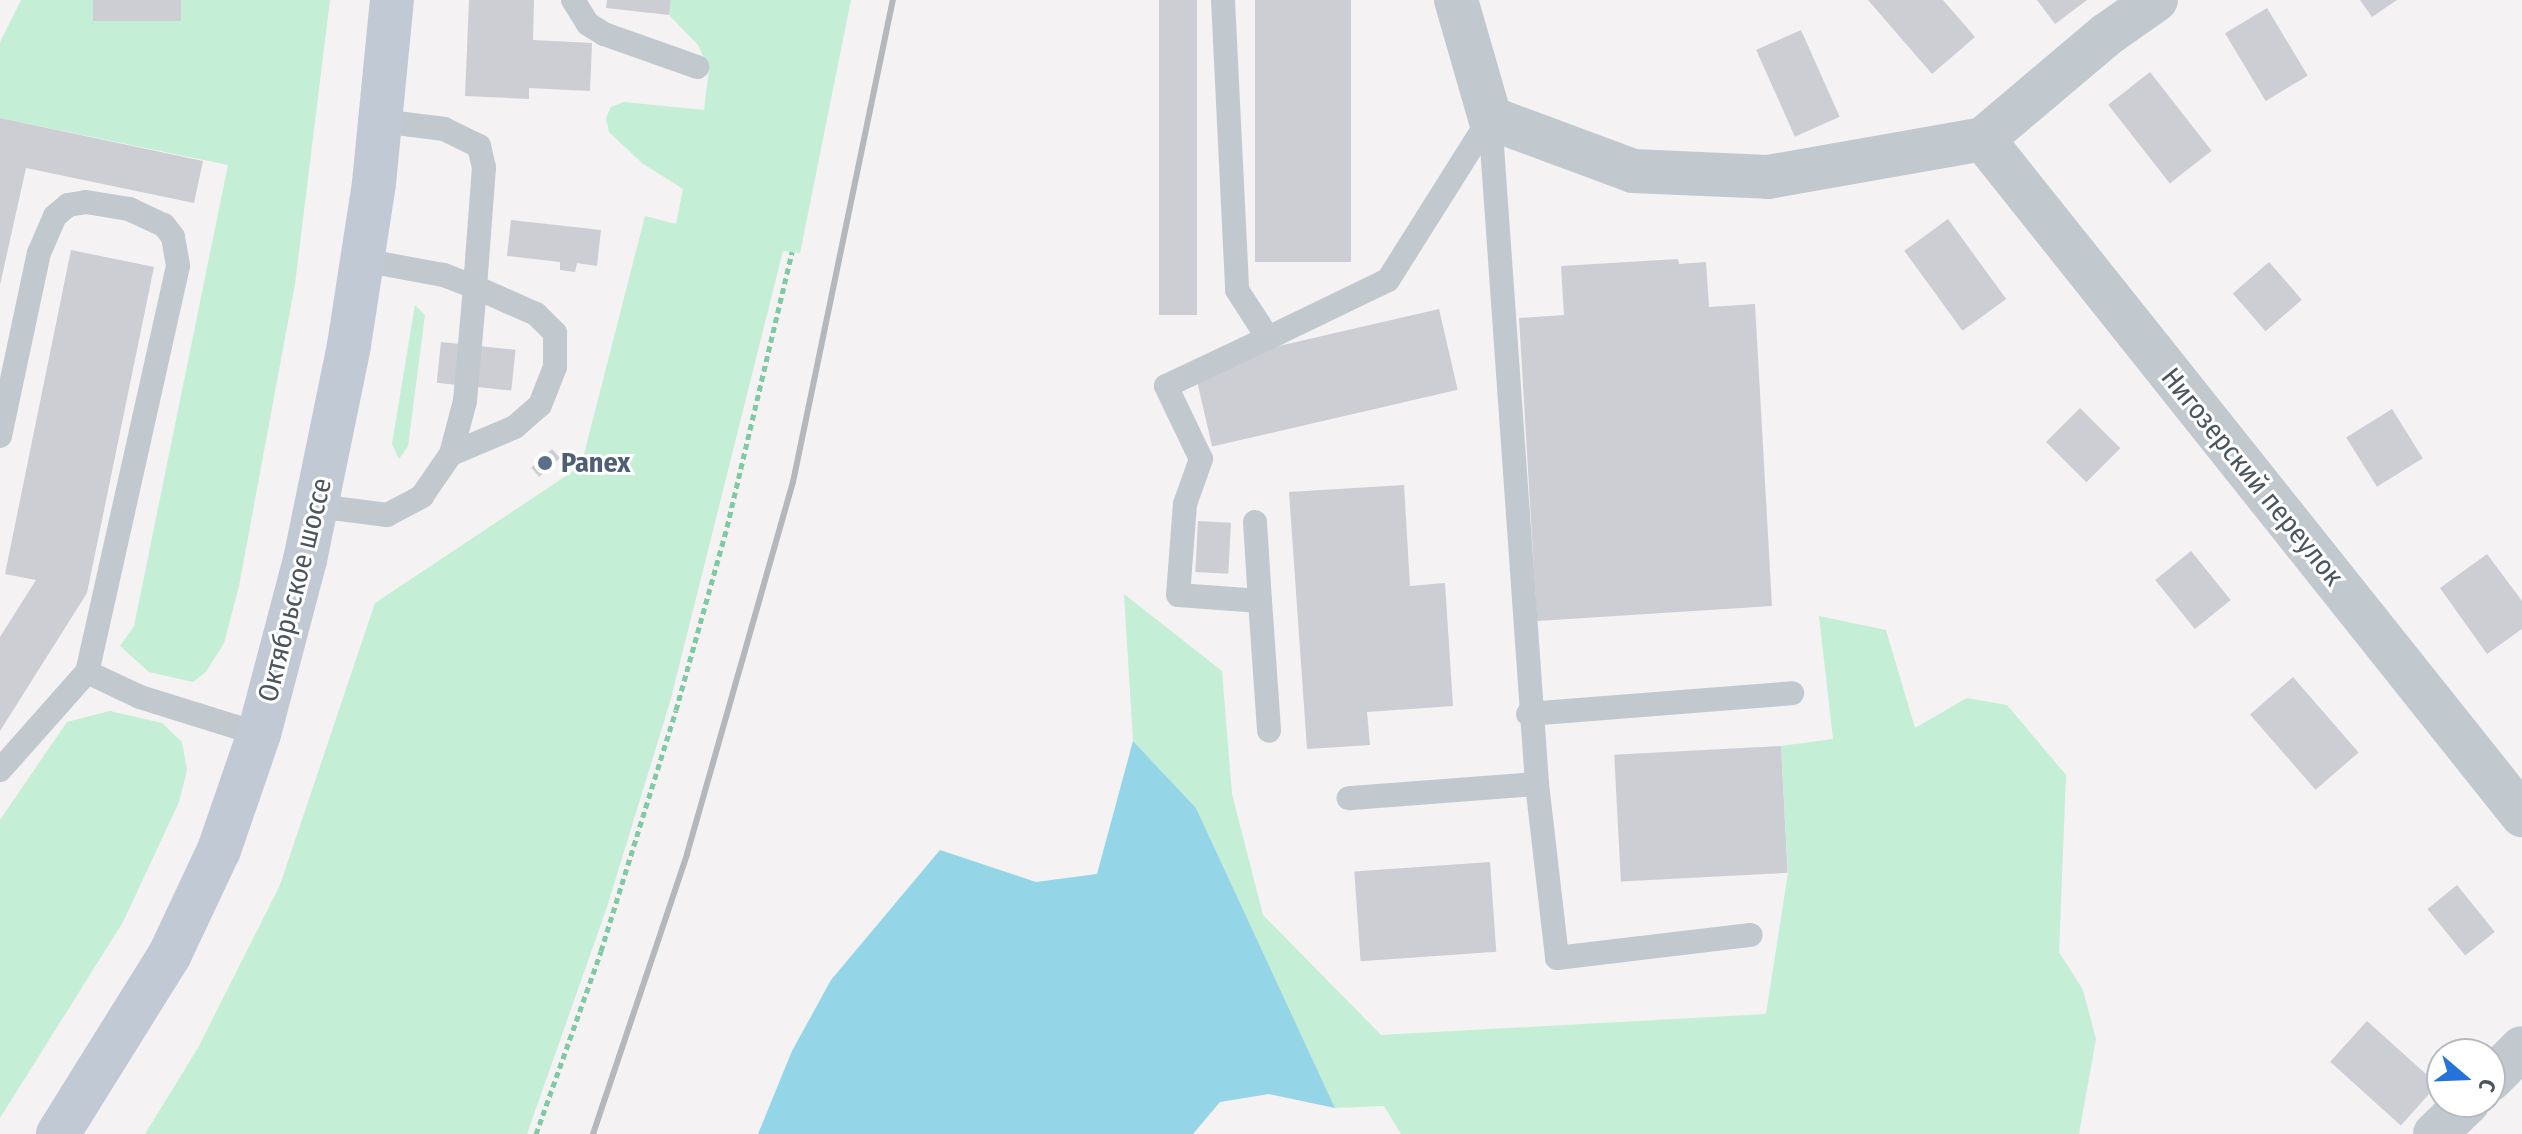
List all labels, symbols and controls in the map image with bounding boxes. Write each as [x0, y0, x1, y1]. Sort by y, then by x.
street label: Нигозерский переулок [2154, 361, 2350, 593]
place label: Panex [561, 446, 630, 480]
marker: Panex [536, 454, 554, 472]
street label: Октябрьское шоссе [251, 475, 339, 705]
north arrow [2426, 1038, 2506, 1118]
text: С [2473, 1075, 2502, 1095]

